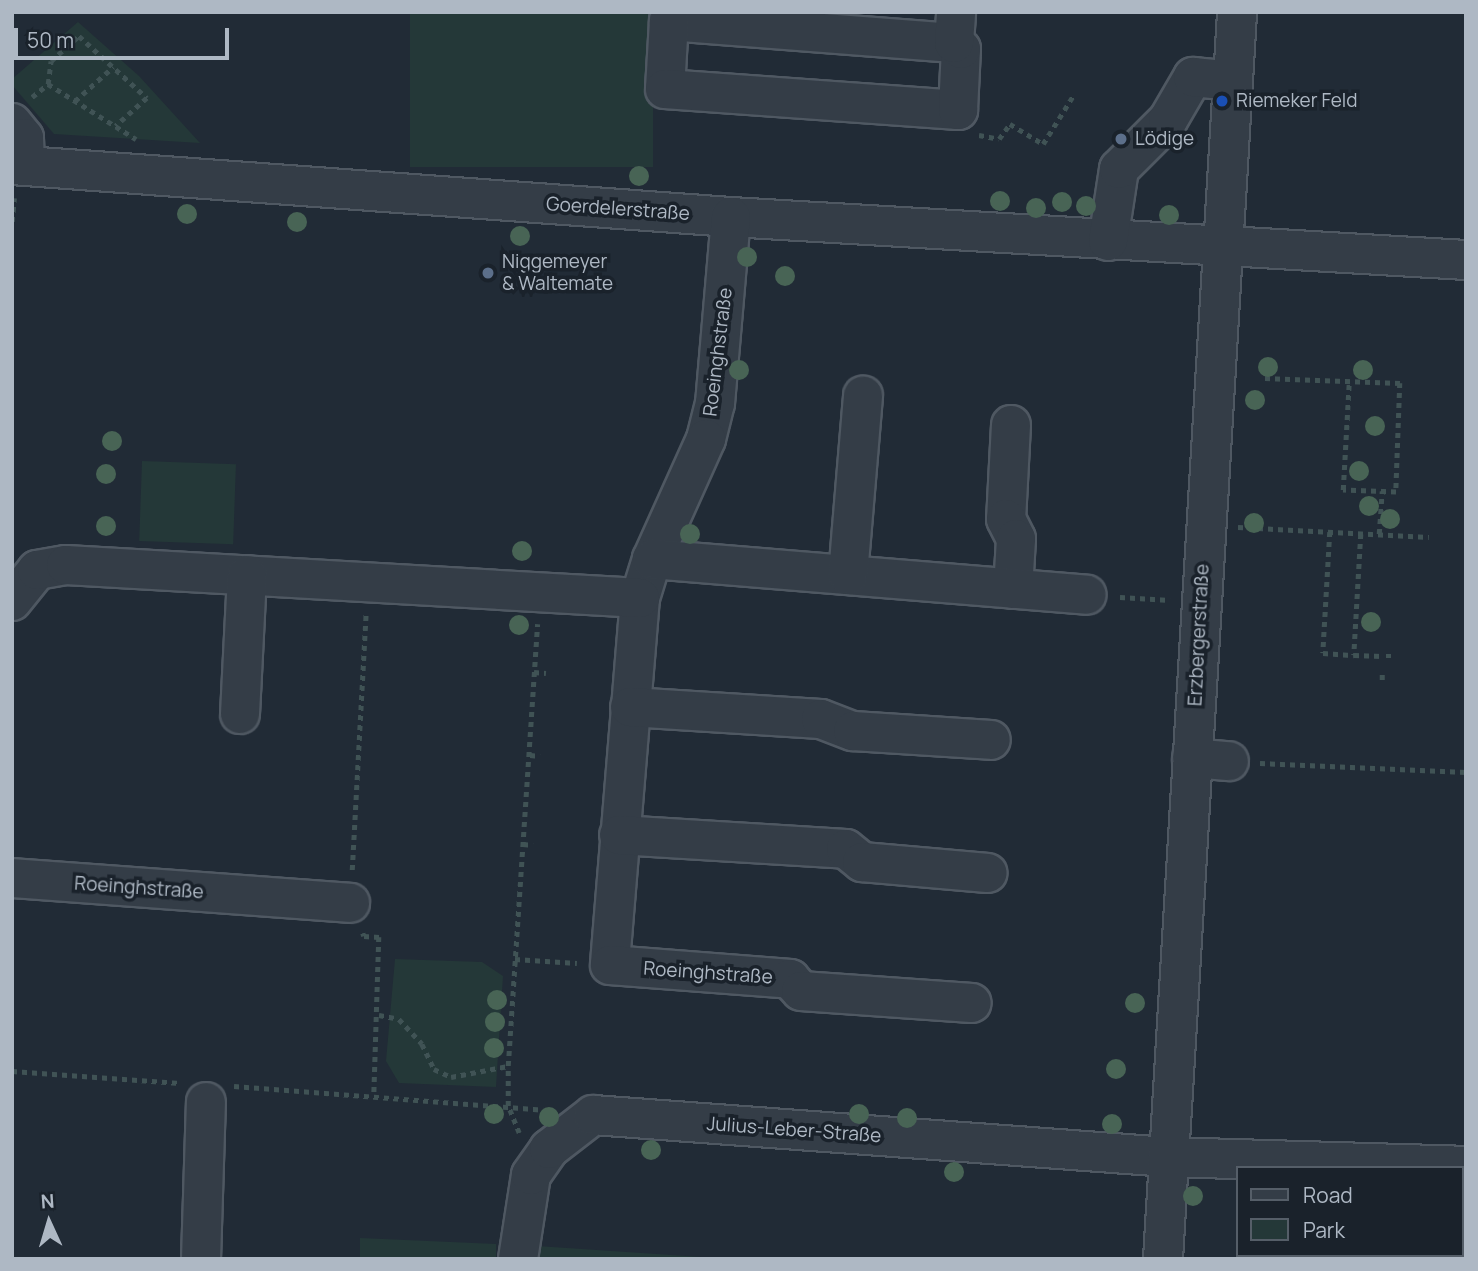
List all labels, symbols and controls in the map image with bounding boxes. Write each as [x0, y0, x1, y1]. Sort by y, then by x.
scale bar [18, 14, 233, 58]
text: 50 m [27, 26, 74, 54]
place label: Riemeker Feld [1236, 90, 1357, 112]
marker: Riemeker Feld [1214, 93, 1230, 109]
place label: Lödige [1135, 128, 1194, 150]
marker: Lödige [1113, 131, 1129, 147]
street label: Goerdelerstraße [545, 193, 691, 225]
place label: Niggemeyer & Waltemate [502, 251, 613, 295]
marker: Niggemeyer & Waltemate [480, 265, 496, 281]
street label: Roeinghstraße [699, 286, 737, 418]
street label: Erzbergerstraße [1184, 563, 1214, 707]
street label: Roeinghstraße [74, 872, 204, 904]
street label: Roeinghstraße [643, 957, 773, 989]
street label: Julius-Leber-Straße [706, 1113, 882, 1147]
legend [1236, 1166, 1464, 1257]
text: Road [1303, 1181, 1353, 1209]
north arrow [14, 1187, 84, 1257]
text: N [40, 1188, 55, 1214]
text: Park [1303, 1216, 1345, 1244]

